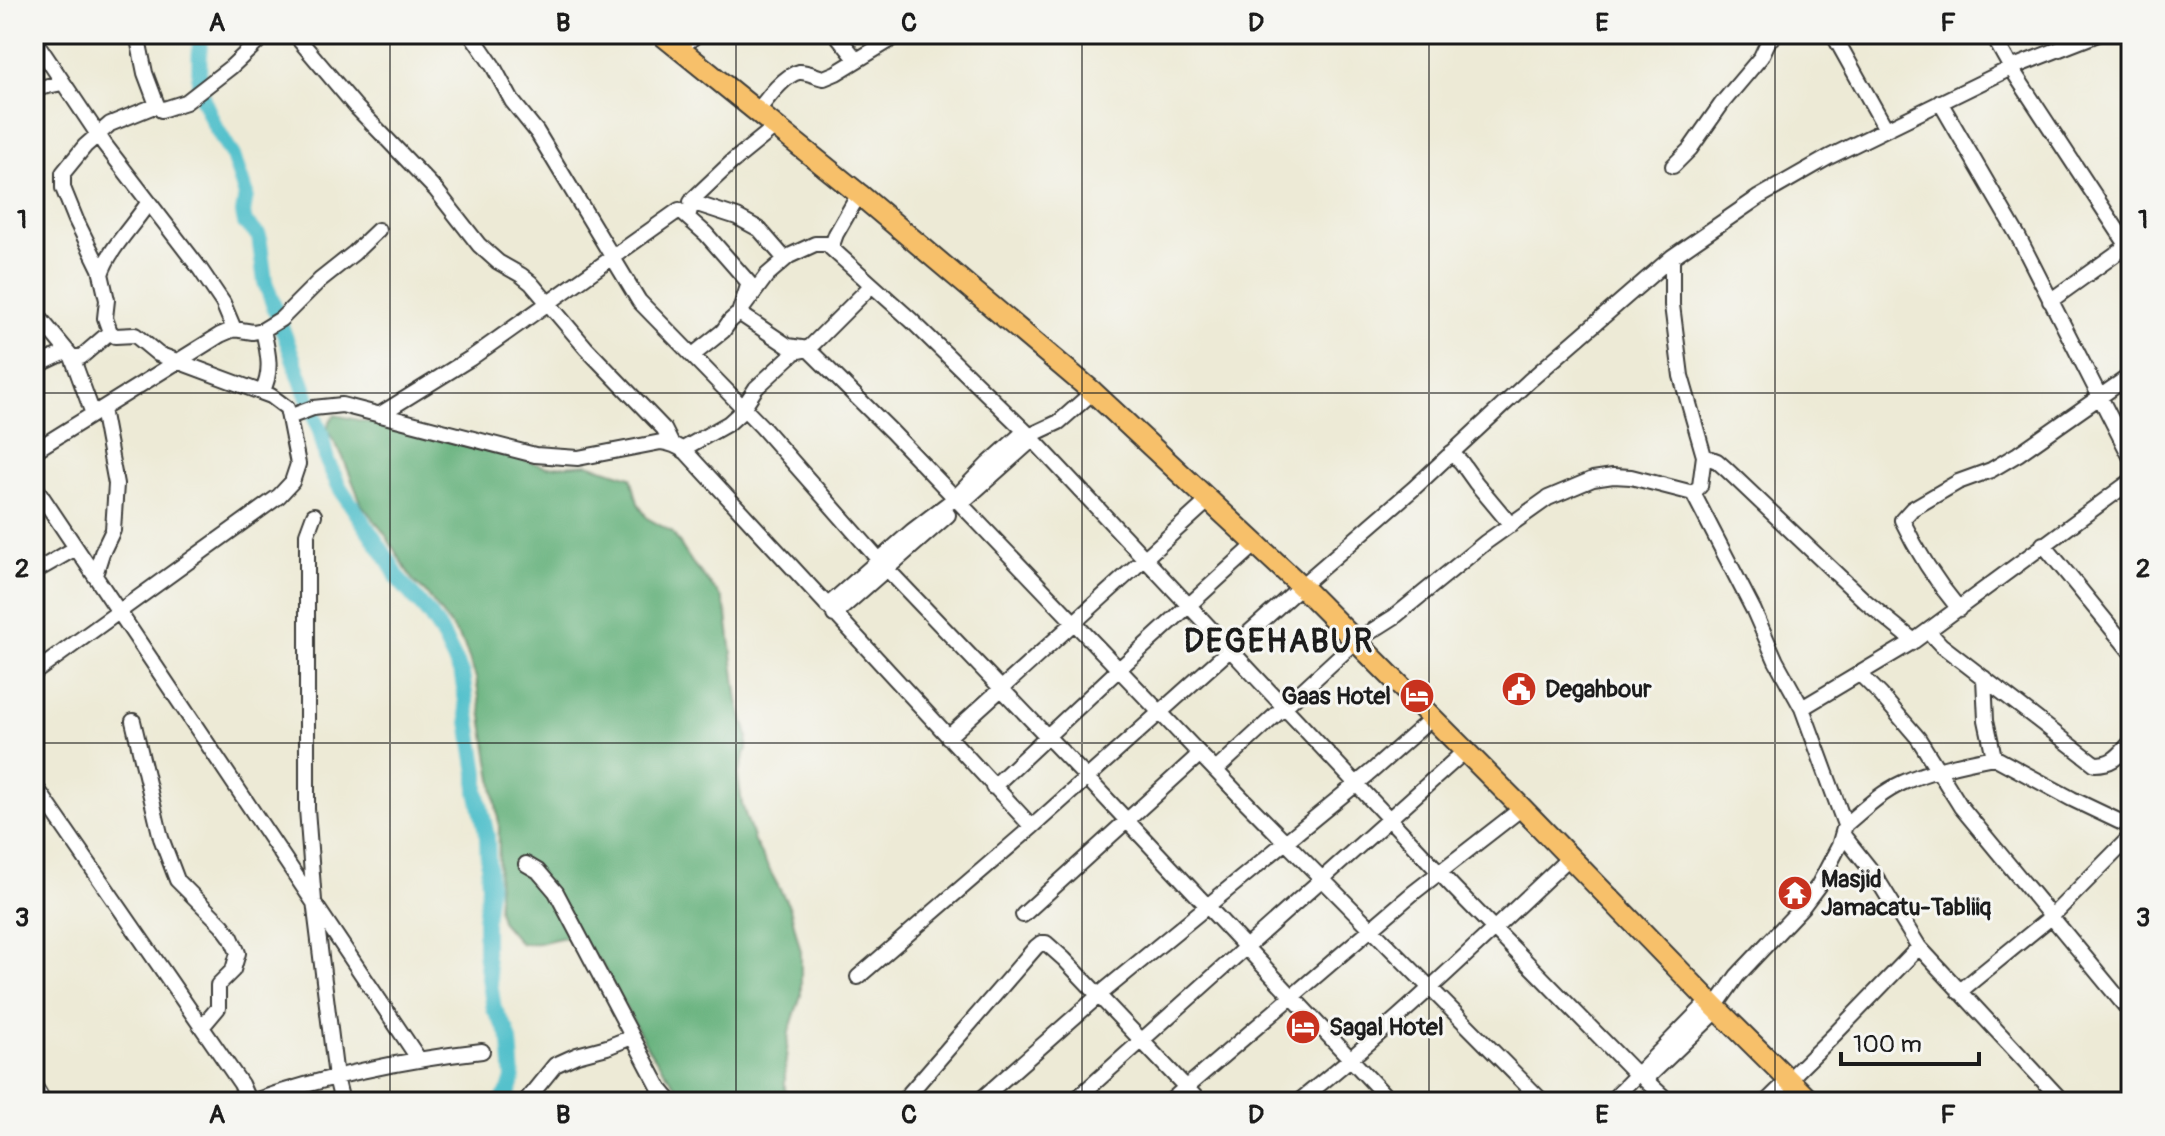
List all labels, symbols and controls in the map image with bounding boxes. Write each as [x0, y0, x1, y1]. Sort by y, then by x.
text: A [209, 7, 226, 39]
text: B [556, 7, 570, 39]
text: C [901, 7, 917, 39]
text: D [1248, 7, 1264, 39]
text: E [1595, 7, 1609, 39]
text: F [1940, 7, 1956, 39]
text: 1 [17, 204, 27, 236]
text: 1 [2138, 204, 2148, 236]
text: 2 [15, 553, 29, 585]
text: 2 [2136, 553, 2150, 585]
district label: DEGEHABUR [1184, 622, 1374, 662]
public building icon: Degahbour [1500, 670, 1538, 708]
place label: Degahbour [1545, 675, 1652, 704]
hotel icon: Gaas Hotel [1398, 677, 1436, 715]
place label: Gaas Hotel [1282, 682, 1391, 711]
place label: Masjid Jamacatu-Tabliiq [1821, 865, 1992, 922]
temple icon: Masjid Jamacatu-Tabliiq [1776, 874, 1814, 912]
text: 3 [15, 902, 29, 934]
text: 3 [2136, 902, 2150, 934]
hotel icon: Sagal Hotel [1284, 1008, 1322, 1046]
place label: Sagal Hotel [1329, 1013, 1444, 1042]
scale bar [1841, 1016, 1979, 1066]
text: 100 m [1853, 1030, 1922, 1059]
text: A [209, 1099, 226, 1131]
text: B [556, 1099, 570, 1131]
text: C [901, 1099, 917, 1131]
text: D [1248, 1099, 1264, 1131]
text: E [1595, 1099, 1609, 1131]
text: F [1940, 1099, 1956, 1131]

